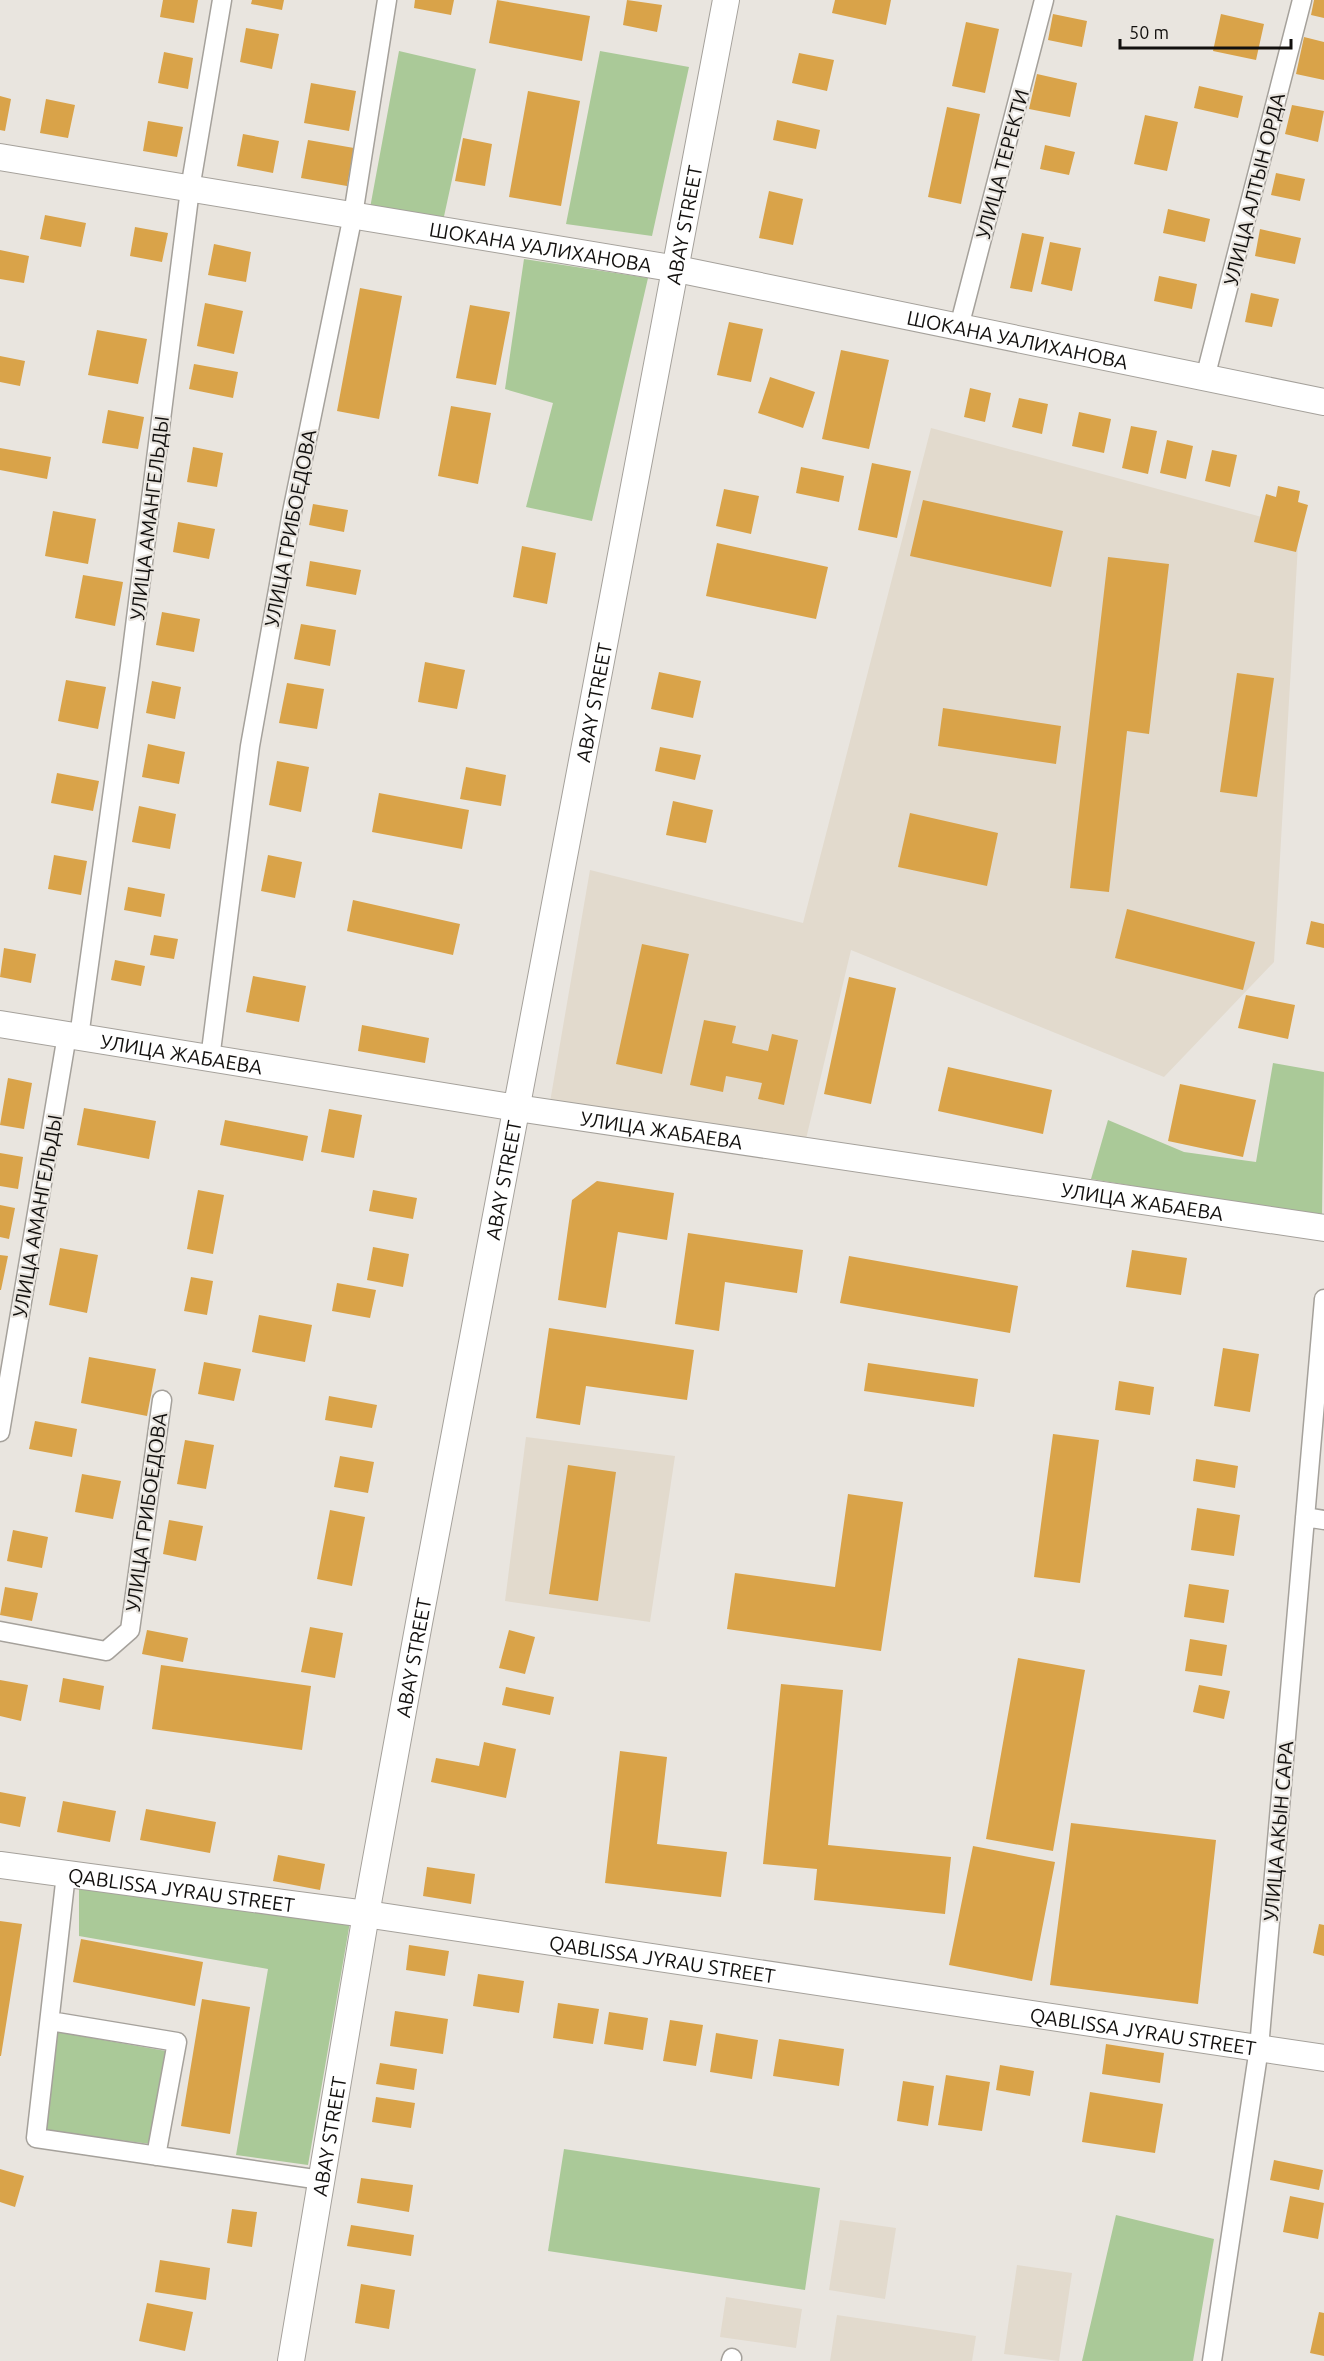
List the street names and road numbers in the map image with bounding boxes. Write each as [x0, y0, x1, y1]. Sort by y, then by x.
street label: УЛИЦА ТЕРЕКТИ [971, 87, 1033, 241]
street label: УЛИЦА АЛТЫН ОРДА [1219, 90, 1289, 288]
street label: ABAY STREET [661, 163, 706, 286]
street label: ШОКАНА УАЛИХАНОВА [428, 217, 654, 276]
street label: ШОКАНА УАЛИХАНОВА [905, 305, 1130, 373]
street label: УЛИЦА АМАНГЕЛЬДЫ [125, 415, 173, 621]
street label: УЛИЦА ГРИБОЕДОВА [260, 427, 320, 629]
street label: ABAY STREET [571, 641, 616, 764]
street label: УЛИЦА ЖАБАЕВА [99, 1029, 264, 1078]
street label: УЛИЦА ЖАБАЕВА [579, 1106, 744, 1153]
street label: УЛИЦА АМАНГЕЛЬДЫ [8, 1113, 66, 1319]
street label: ABAY STREET [480, 1118, 525, 1242]
street label: УЛИЦА ЖАБАЕВА [1060, 1178, 1225, 1224]
street label: УЛИЦА ГРИБОЕДОВА [121, 1411, 171, 1613]
street label: ABAY STREET [391, 1596, 435, 1719]
street label: УЛИЦА АКЫН САРА [1259, 1740, 1297, 1922]
street label: QABLISSA JYRAU STREET [67, 1863, 296, 1916]
street label: QABLISSA JYRAU STREET [548, 1930, 777, 1987]
street label: QABLISSA JYRAU STREET [1028, 2002, 1258, 2059]
street label: ABAY STREET [307, 2075, 350, 2198]

